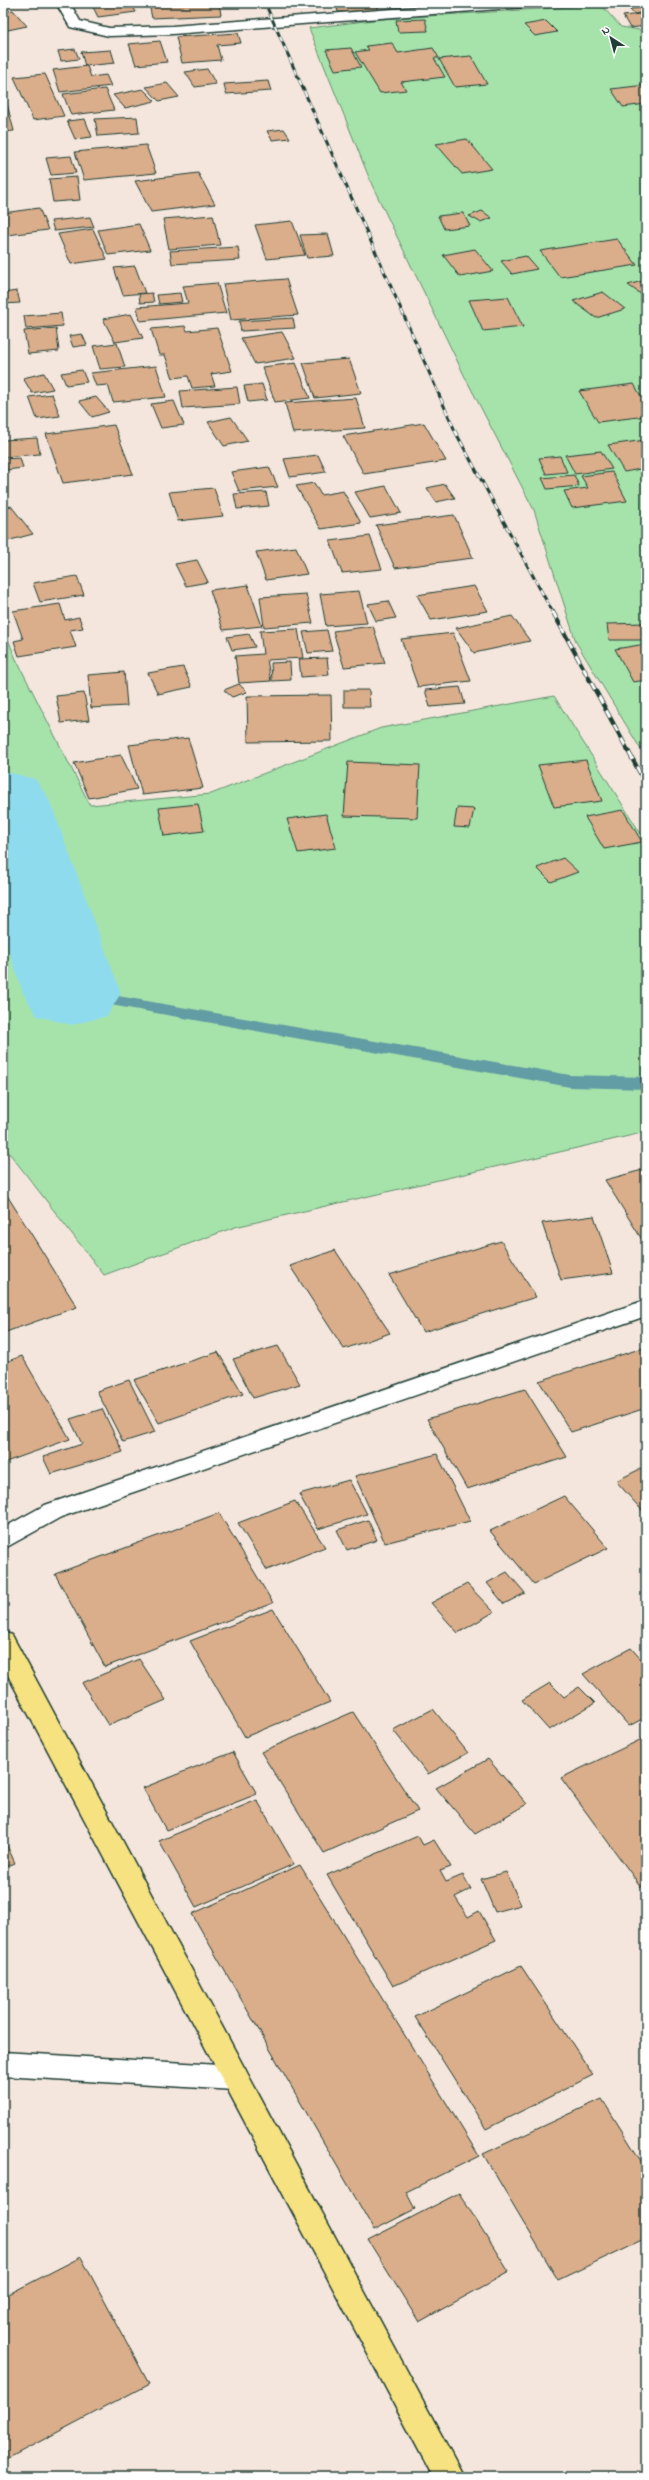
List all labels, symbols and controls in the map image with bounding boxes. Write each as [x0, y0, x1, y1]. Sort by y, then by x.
north arrow [591, 18, 631, 58]
text: N [598, 22, 613, 39]

